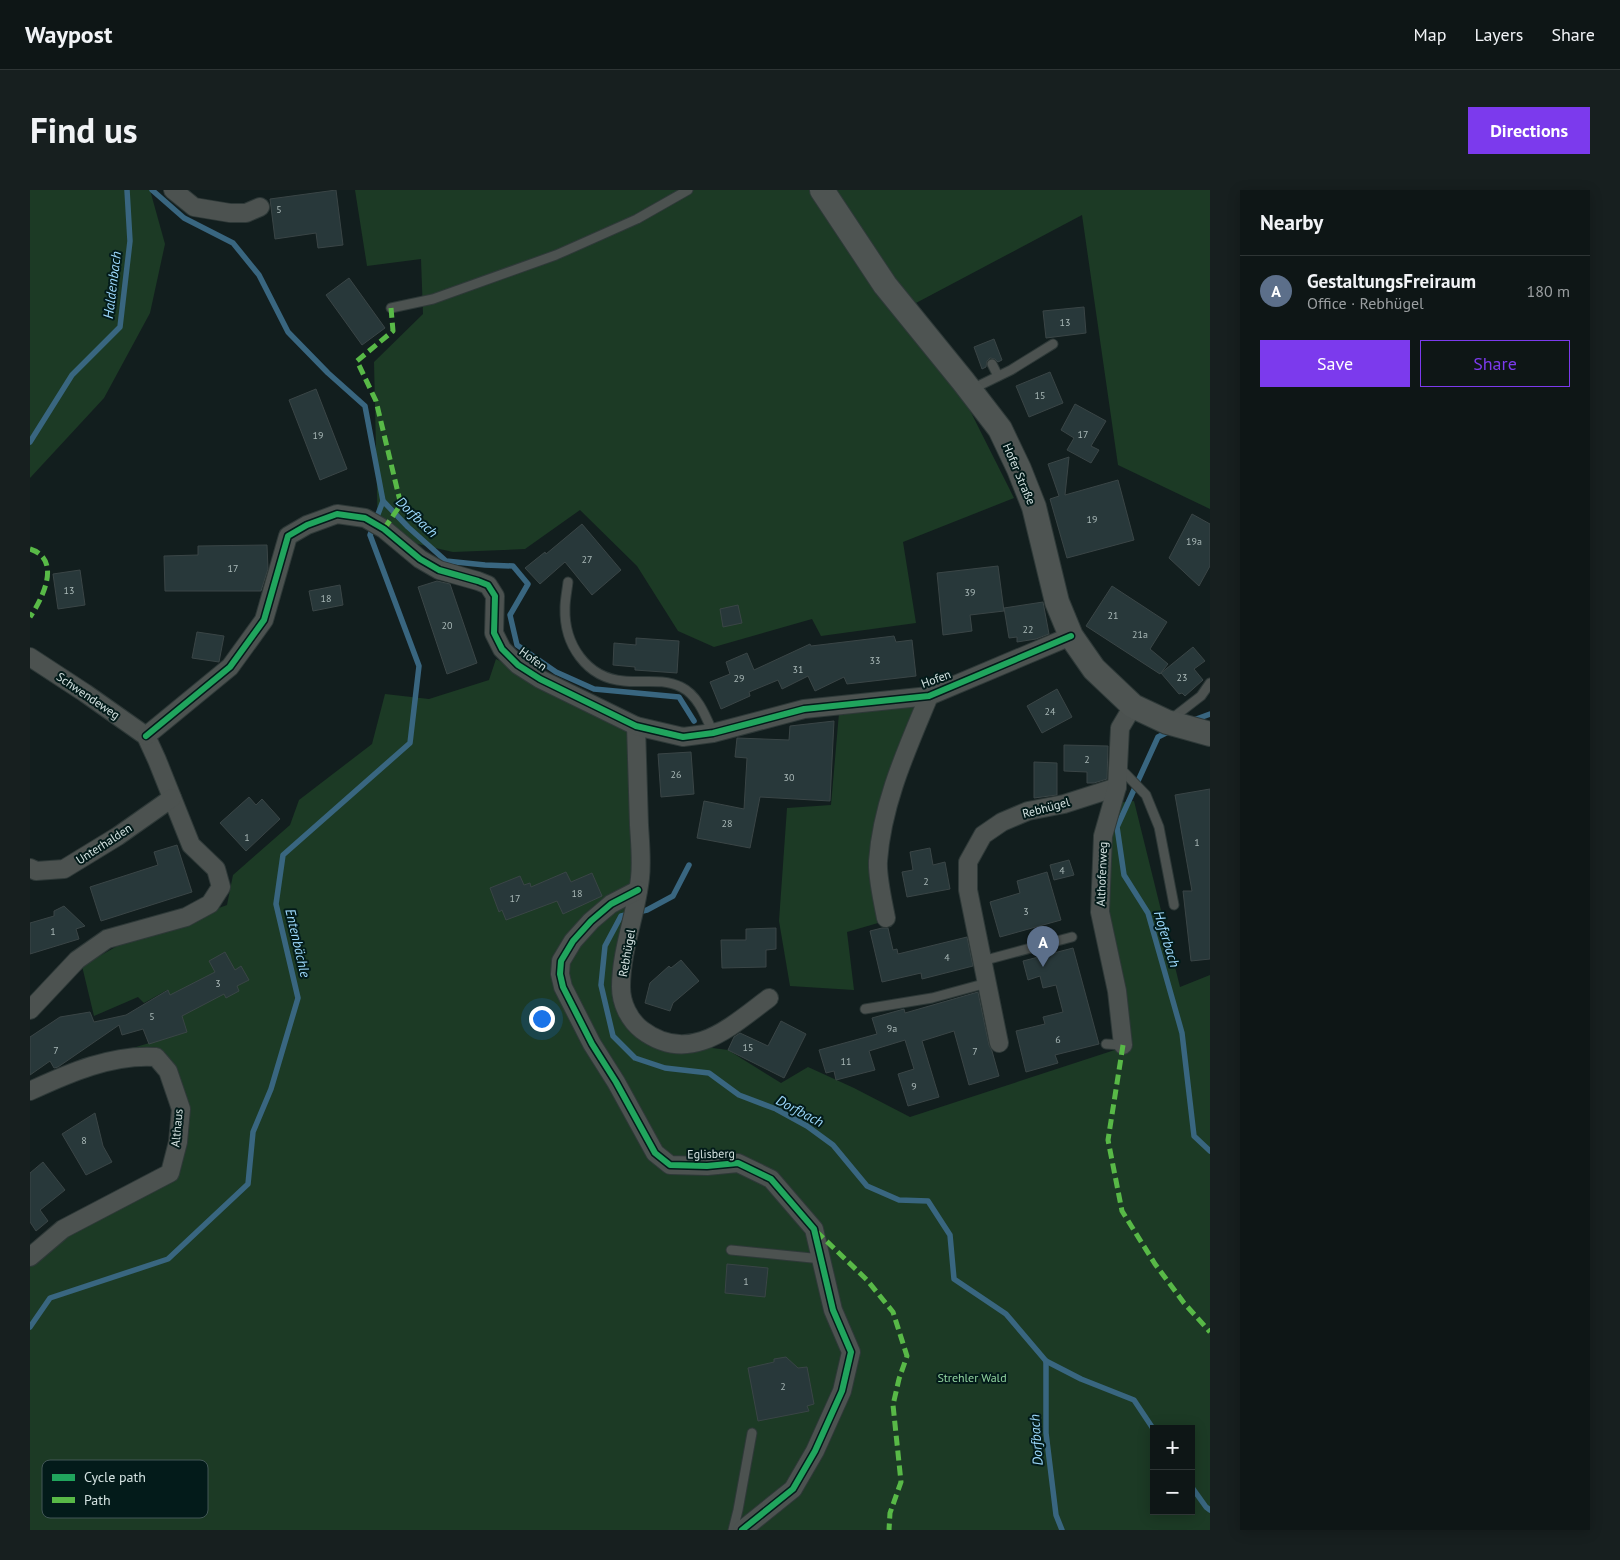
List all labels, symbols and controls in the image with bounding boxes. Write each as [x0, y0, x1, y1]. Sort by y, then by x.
text: Waypost [25, 19, 112, 50]
text: Map [1414, 23, 1446, 46]
text: Layers [1474, 23, 1523, 46]
text: Share [1551, 23, 1595, 46]
text: Find us [30, 107, 138, 153]
button: Directions [1468, 107, 1590, 154]
house number: 5 [276, 203, 282, 216]
text: Nearby [1260, 209, 1323, 236]
water label: Haldenbach [99, 250, 125, 320]
text: GestaltungsFreiraum [1307, 269, 1476, 293]
text: A [1271, 281, 1281, 301]
text: 180 m [1527, 281, 1570, 301]
text: Office · Rebhügel [1307, 293, 1424, 313]
house number: 13 [1060, 316, 1070, 329]
button: Save [1260, 340, 1410, 387]
button: Share [1420, 340, 1570, 387]
house number: 15 [1035, 389, 1045, 402]
house number: 17 [1078, 428, 1088, 441]
house number: 19 [313, 429, 323, 442]
street label: Hofer Straße [1000, 441, 1039, 507]
water label: Dorfbach [392, 493, 442, 541]
house number: 19 [1087, 513, 1097, 526]
house number: 19a [1186, 535, 1202, 548]
house number: 27 [582, 553, 592, 566]
house number: 17 [228, 562, 238, 575]
house number: 13 [64, 584, 74, 597]
house number: 39 [965, 586, 975, 599]
house number: 18 [321, 592, 331, 605]
house number: 21 [1108, 609, 1118, 622]
house number: 20 [442, 619, 453, 632]
house number: 22 [1023, 623, 1033, 636]
house number: 21a [1132, 628, 1148, 641]
street label: Hofen [516, 643, 550, 674]
house number: 33 [870, 654, 880, 667]
house number: 31 [793, 663, 803, 676]
street label: Hofen [919, 666, 953, 691]
street label: Schwendeweg [54, 669, 123, 722]
house number: 23 [1177, 671, 1187, 684]
house number: 29 [734, 672, 744, 685]
house number: 24 [1045, 705, 1056, 718]
house number: 2 [1084, 753, 1090, 766]
house number: 26 [671, 768, 681, 781]
house number: 30 [784, 771, 795, 784]
street label: Rebhügel [1021, 794, 1072, 821]
house number: 28 [722, 817, 732, 830]
street label: Unterhalden [73, 820, 134, 867]
house number: 1 [244, 831, 250, 844]
house number: 1 [1194, 836, 1200, 849]
street label: Althofenweg [1093, 841, 1110, 907]
house number: 4 [1059, 864, 1065, 877]
house number: 2 [923, 875, 929, 888]
house number: 18 [572, 887, 582, 900]
house number: 17 [510, 892, 520, 905]
house number: 3 [1023, 905, 1029, 918]
water label: Entenbächle [281, 907, 315, 980]
water label: Hoferbach [1150, 908, 1184, 970]
house number: 1 [50, 925, 56, 938]
pin: A [1027, 926, 1059, 967]
street label: Rebhügel [615, 927, 638, 978]
house number: 4 [944, 951, 950, 964]
house number: 3 [215, 977, 221, 990]
your location [529, 1006, 555, 1032]
house number: 5 [149, 1010, 155, 1023]
house number: 9a [887, 1022, 897, 1035]
house number: 6 [1055, 1033, 1061, 1046]
house number: 15 [743, 1041, 753, 1054]
house number: 7 [53, 1044, 59, 1057]
house number: 7 [972, 1045, 978, 1058]
house number: 11 [841, 1055, 851, 1068]
house number: 9 [911, 1080, 917, 1093]
water label: Dorfbach [773, 1091, 827, 1131]
street label: Althaus [167, 1108, 186, 1148]
house number: 8 [81, 1134, 87, 1147]
street label: Eglisberg [687, 1146, 735, 1161]
house number: 1 [743, 1275, 749, 1288]
park label: Strehler Wald [937, 1370, 1007, 1385]
house number: 2 [780, 1380, 786, 1393]
water label: Dorfbach [1025, 1414, 1047, 1466]
map controls [1150, 1425, 1195, 1515]
button: + [1150, 1425, 1195, 1470]
legend [42, 1460, 208, 1518]
text: Cycle path [84, 1468, 146, 1486]
button: − [1150, 1470, 1195, 1515]
text: Path [84, 1491, 111, 1509]

